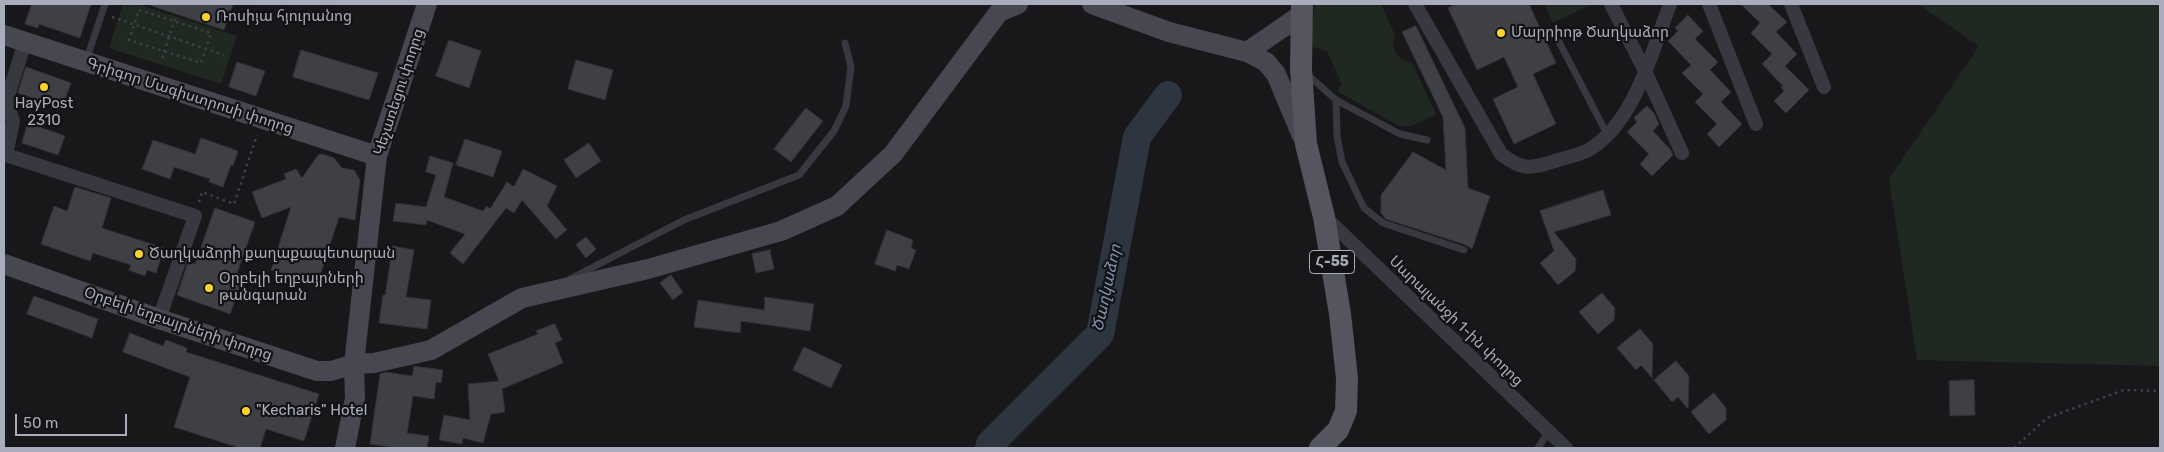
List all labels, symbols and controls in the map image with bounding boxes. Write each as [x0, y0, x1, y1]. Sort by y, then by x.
place label: Ռոսիյա հյուրանոց [216, 8, 352, 26]
marker: Ռոսիյա հյուրանոց [200, 11, 212, 23]
place label: Մարրիոթ Ծաղկաձոր [1511, 24, 1669, 42]
street label: Կեչառեցու փողոց [370, 26, 428, 158]
marker: Մարրիոթ Ծաղկաձոր [1495, 27, 1507, 39]
street label: Գրիգոր Մագիստրոսի փողոց [84, 54, 296, 138]
marker: HayPost 2310 [38, 81, 50, 93]
place label: HayPost 2310 [15, 95, 73, 130]
water label: Ծաղկաձոր [1088, 243, 1126, 333]
place label: Ծաղկաձորի քաղաքապետարան [149, 245, 395, 263]
marker: Ծաղկաձորի քաղաքապետարան [133, 248, 145, 260]
road number: Հ-55 [1310, 250, 1354, 274]
street label: Սարալանջի 1-ին փողոց [1385, 252, 1527, 390]
place label: Օրբելի եղբայրների թանգարան [219, 270, 364, 305]
marker: Օրբելի եղբայրների թանգարան [203, 282, 215, 294]
street label: Օրբելի եղբայրների փողոց [82, 283, 274, 365]
place label: "Kecharis" Hotel [256, 402, 367, 420]
scale bar [18, 404, 130, 436]
marker: "Kecharis" Hotel [240, 405, 252, 417]
text: 50 m [23, 414, 58, 432]

